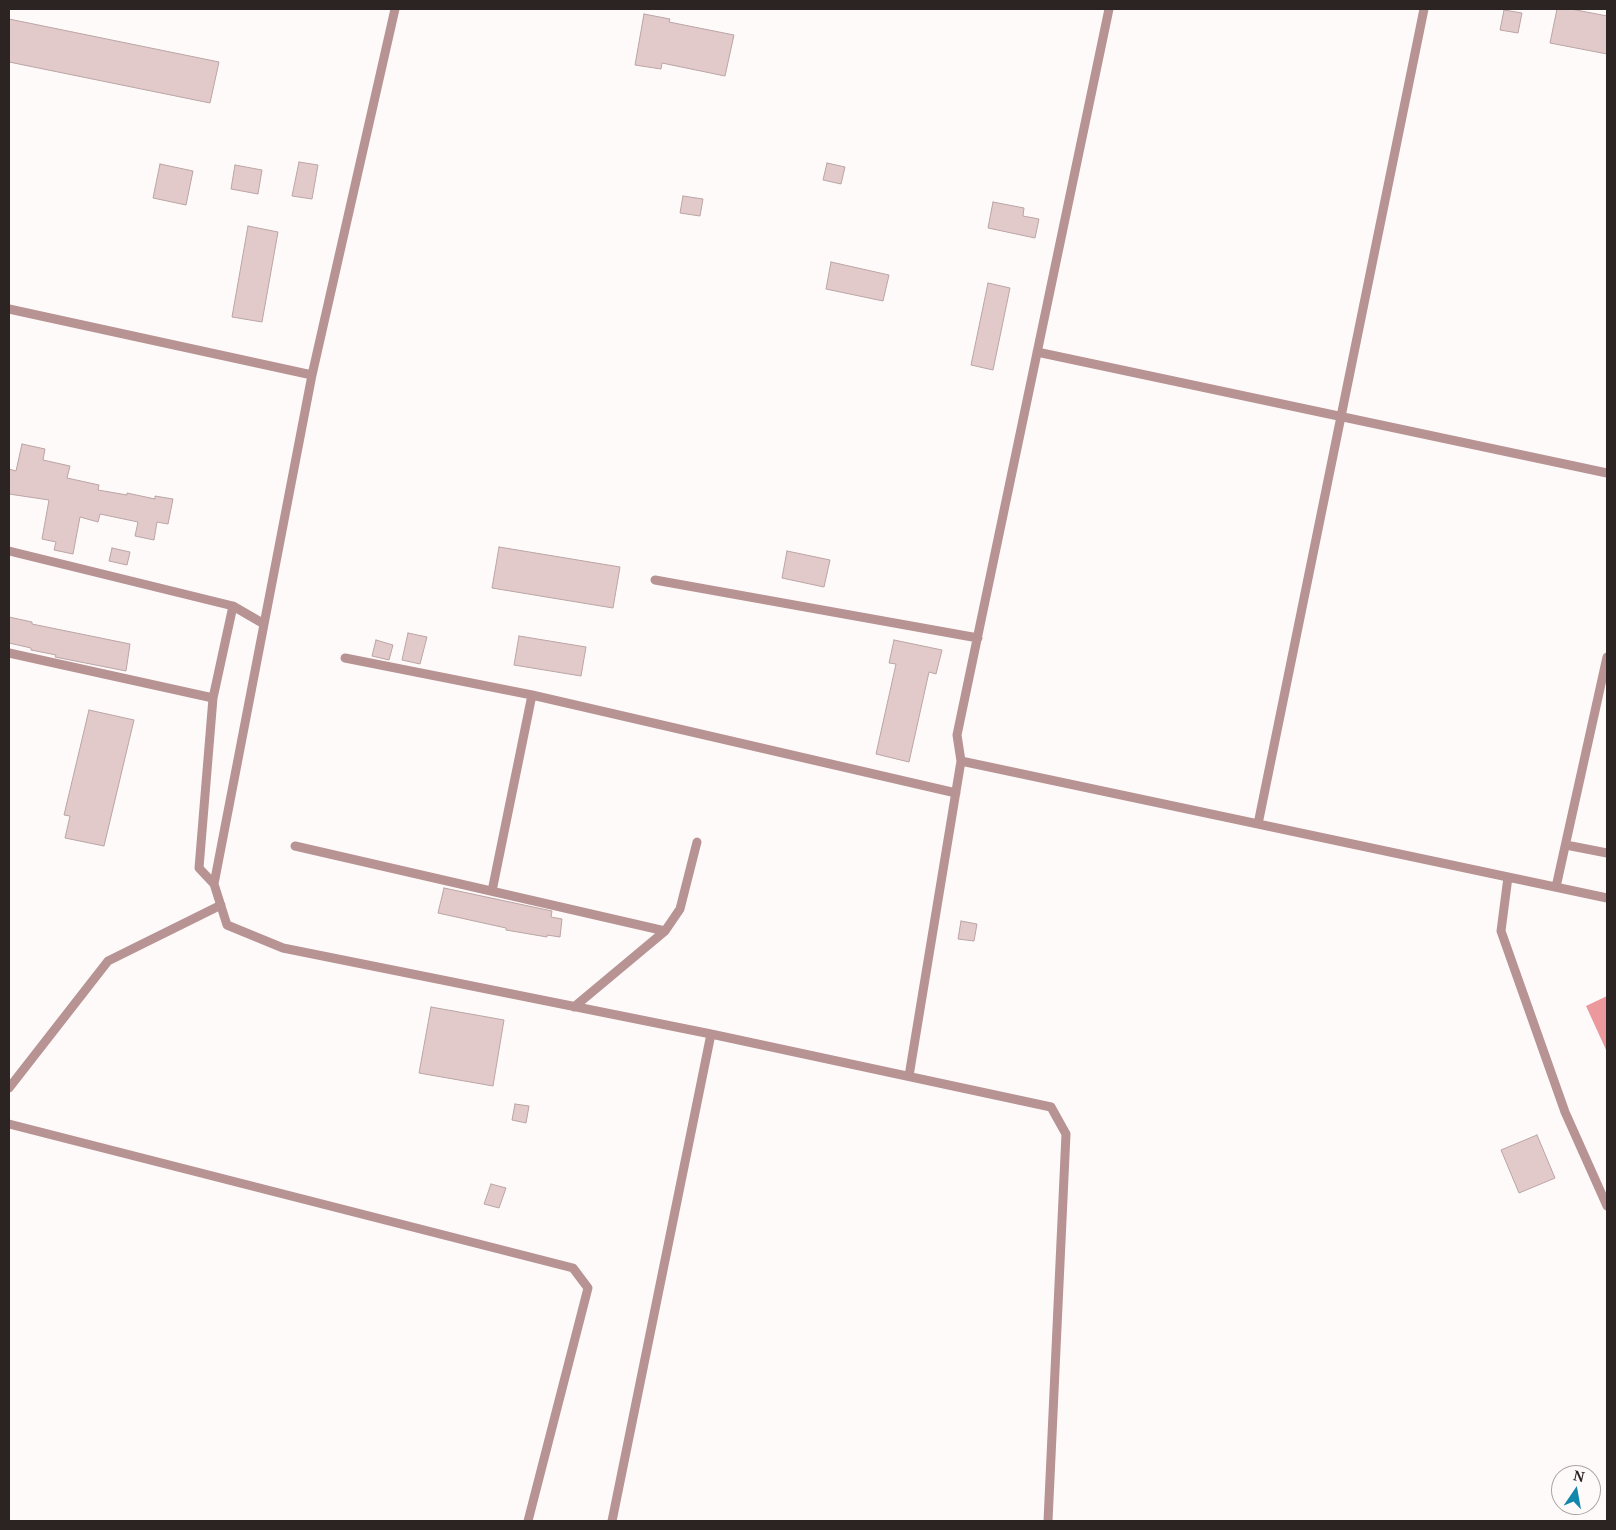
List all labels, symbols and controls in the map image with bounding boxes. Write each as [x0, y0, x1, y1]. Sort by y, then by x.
north arrow [1551, 1465, 1601, 1515]
text: N [1572, 1465, 1586, 1486]

